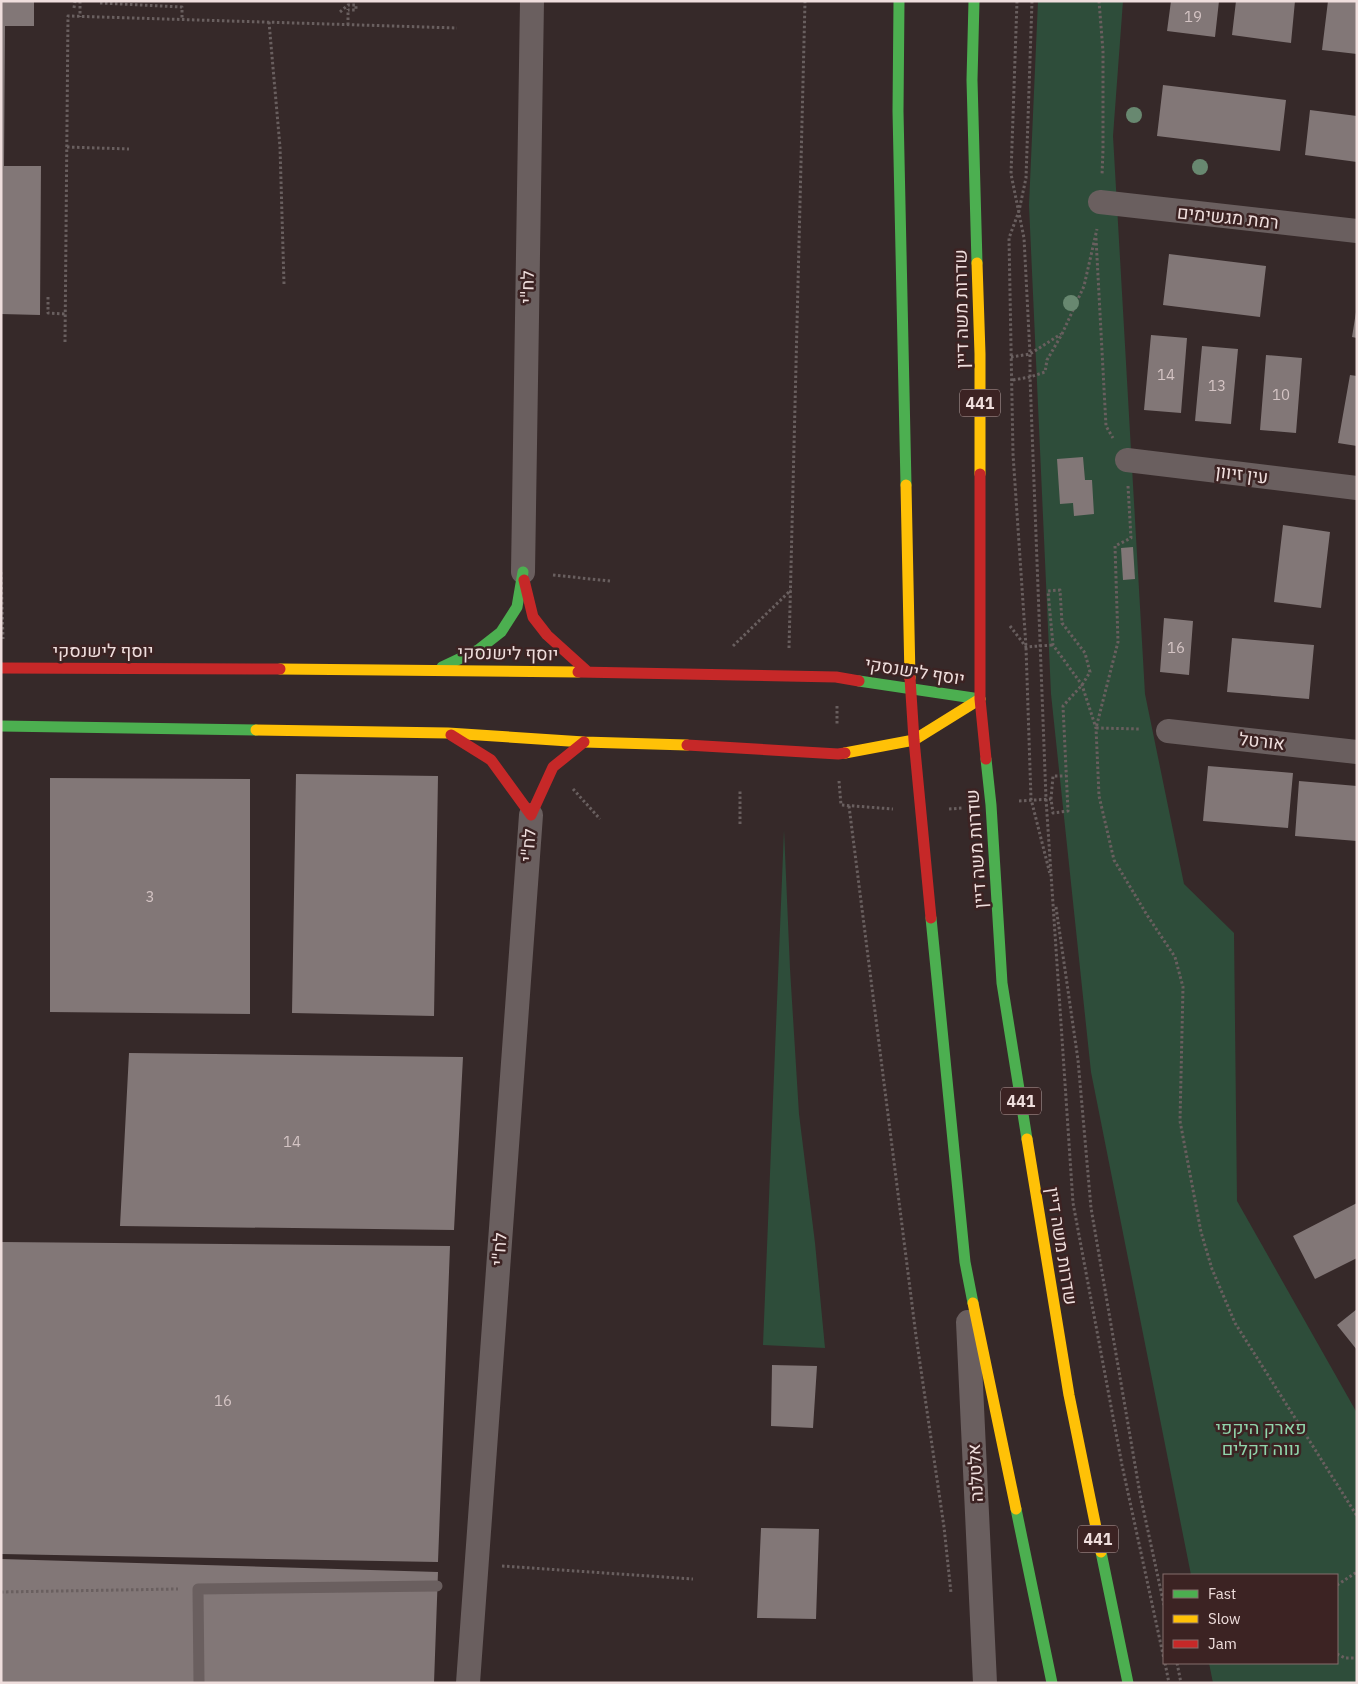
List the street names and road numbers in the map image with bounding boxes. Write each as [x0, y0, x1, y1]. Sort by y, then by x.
street label: רמת מגשימים [1176, 200, 1280, 234]
street label: שדרות משה דיין [948, 249, 974, 369]
street label: לח"י [515, 270, 539, 304]
road number: 441 [960, 389, 1000, 416]
street label: עין זיוון [1214, 459, 1270, 489]
street label: יוסף לישנסקי [53, 639, 153, 662]
street label: יוסף לישנסקי [457, 641, 559, 665]
street label: יוסף לישנסקי [863, 652, 967, 690]
street label: אורטל [1238, 727, 1286, 755]
street label: שדרות משה דיין [960, 789, 992, 909]
street label: לח"י [515, 828, 541, 862]
road number: 441 [1001, 1088, 1041, 1114]
street label: שדרות משה דיין [1041, 1185, 1083, 1307]
street label: לח"י [486, 1232, 512, 1266]
street label: אלטלנה [962, 1443, 988, 1503]
road number: 441 [1078, 1526, 1118, 1552]

